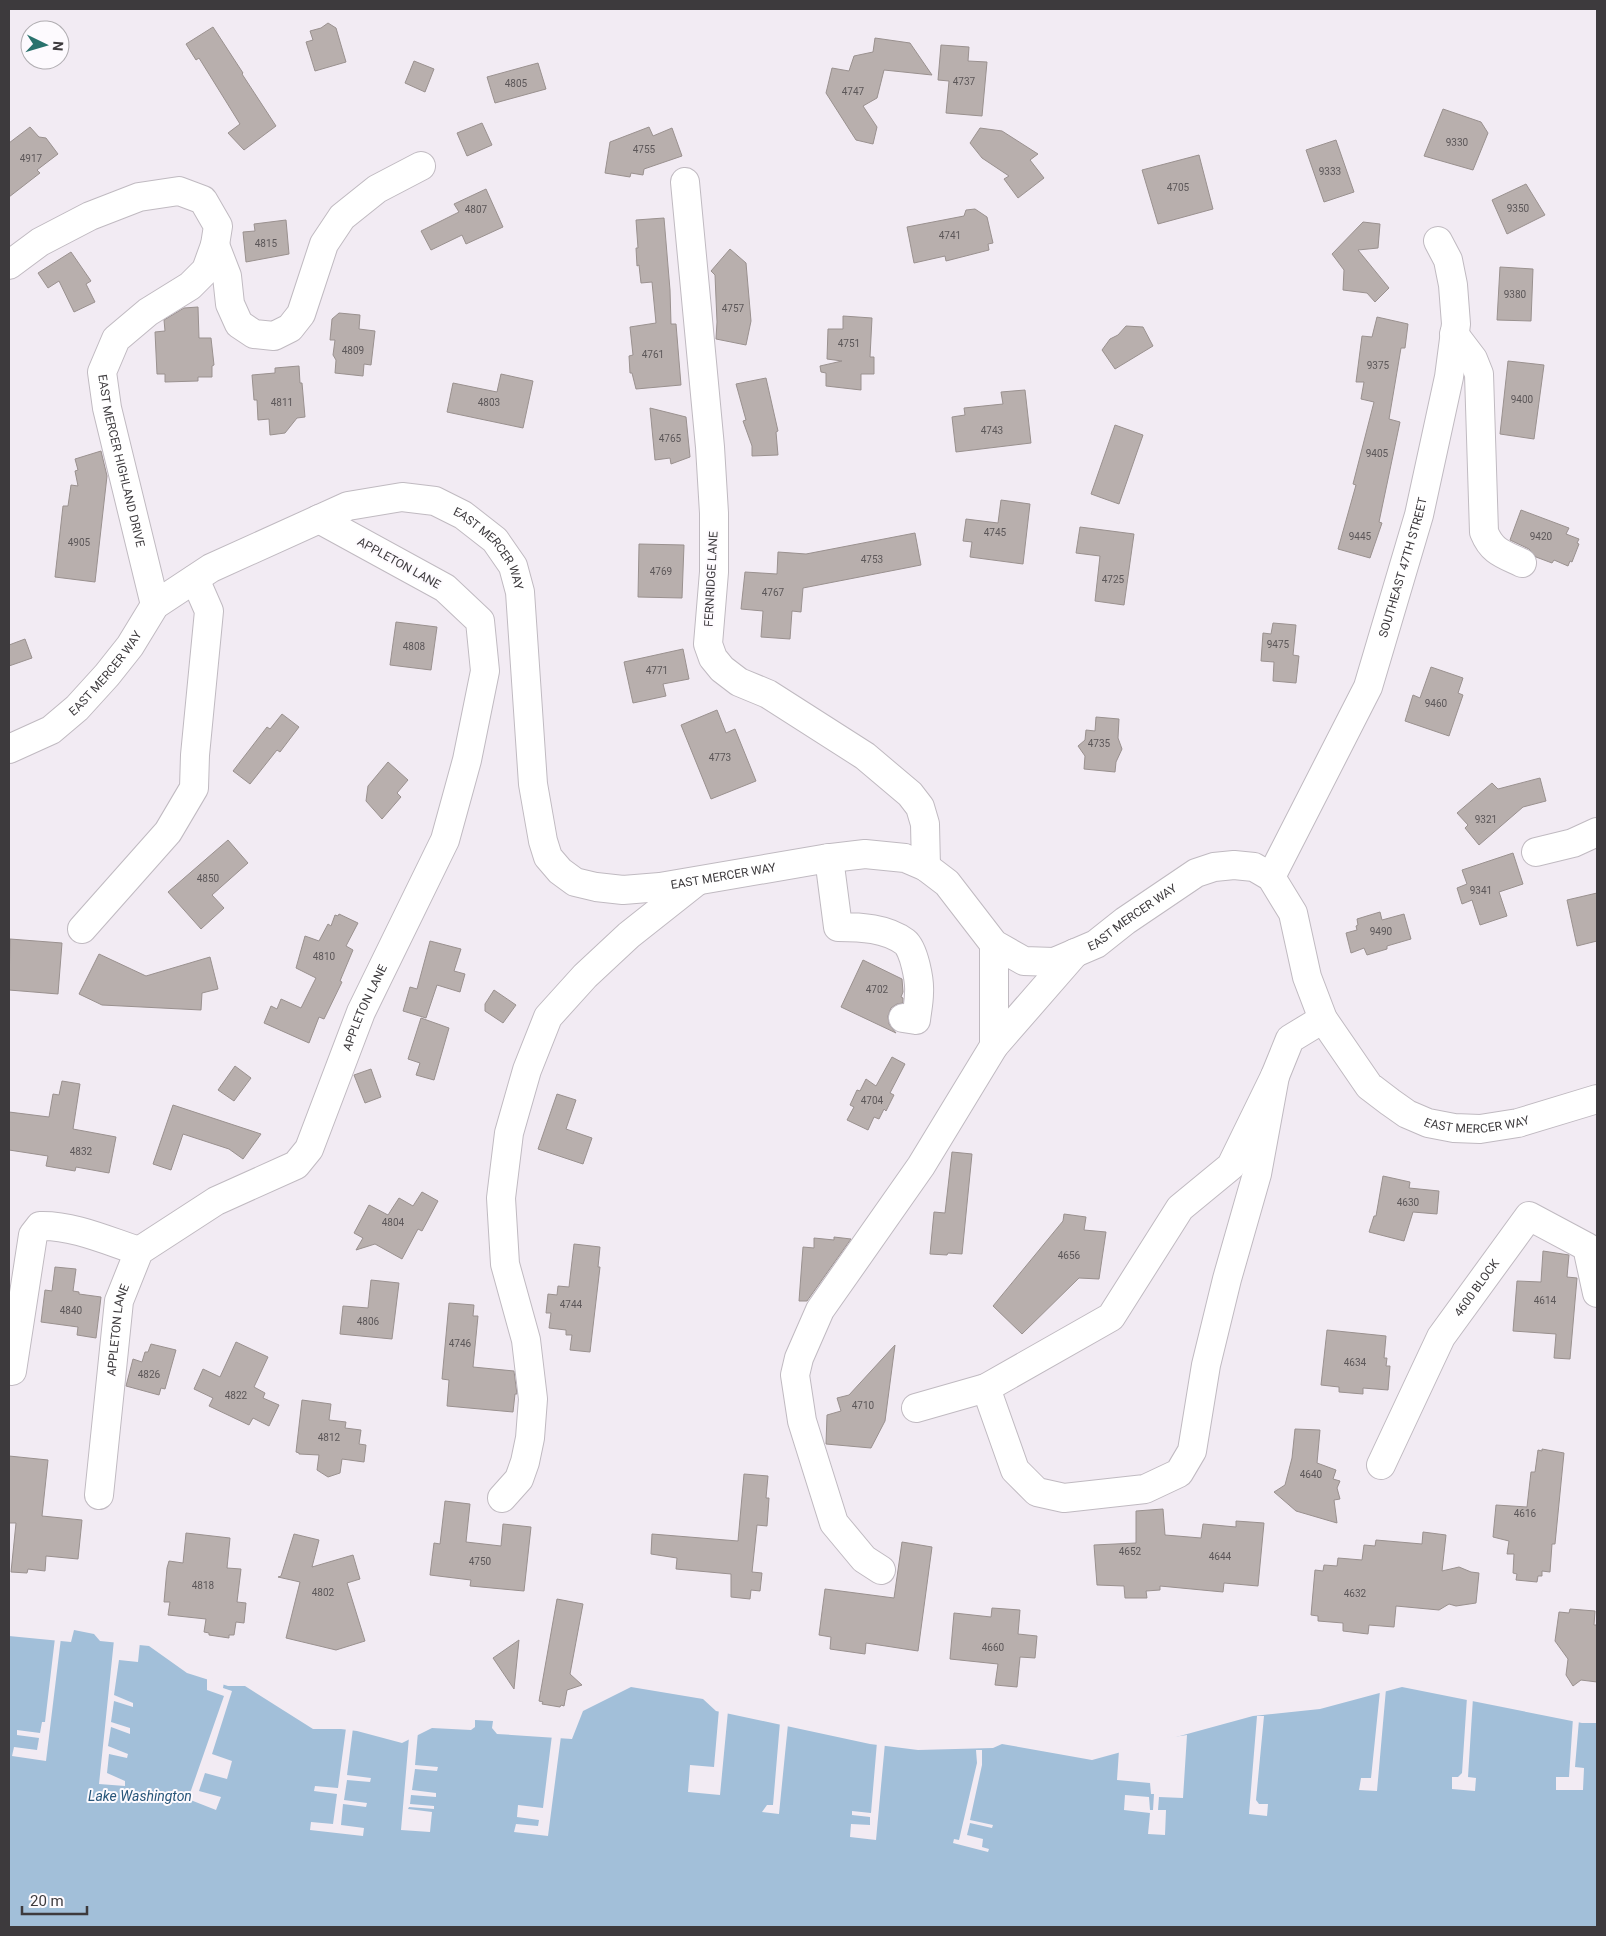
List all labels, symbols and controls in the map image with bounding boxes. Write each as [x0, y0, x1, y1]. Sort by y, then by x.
north arrow [20, 20, 70, 70]
text: N [50, 41, 66, 52]
house number: 4737 [953, 76, 976, 87]
house number: 4805 [505, 78, 528, 89]
house number: 4747 [842, 86, 865, 97]
house number: 9330 [1446, 137, 1469, 148]
house number: 4755 [633, 144, 656, 155]
house number: 4917 [20, 153, 43, 164]
house number: 9333 [1319, 166, 1341, 177]
house number: 4705 [1167, 182, 1190, 193]
house number: 9350 [1507, 203, 1530, 214]
house number: 4807 [465, 204, 488, 215]
house number: 4741 [939, 230, 961, 241]
house number: 4815 [255, 238, 278, 249]
house number: 9380 [1504, 289, 1527, 300]
house number: 4757 [722, 303, 745, 314]
house number: 4751 [838, 338, 860, 349]
house number: 4809 [342, 345, 364, 356]
house number: 4761 [642, 349, 664, 360]
house number: 9375 [1367, 360, 1390, 371]
street label: EAST MERCER HIGHLAND DRIVE [95, 373, 148, 549]
house number: 9400 [1511, 394, 1534, 405]
house number: 4811 [271, 397, 293, 408]
house number: 4803 [478, 397, 500, 408]
house number: 4743 [981, 425, 1003, 436]
house number: 4765 [659, 433, 682, 444]
house number: 9405 [1366, 448, 1389, 459]
street label: SOUTHEAST 47TH STREET [1376, 496, 1430, 639]
street label: EAST MERCER WAY [451, 504, 526, 592]
house number: 4745 [984, 527, 1007, 538]
street label: FERNRIDGE LANE [702, 531, 721, 627]
house number: 9445 [1349, 531, 1372, 542]
house number: 9420 [1530, 531, 1553, 542]
street label: APPLETON LANE [355, 534, 443, 592]
house number: 4905 [68, 537, 91, 548]
house number: 4753 [861, 554, 883, 565]
house number: 4769 [650, 566, 672, 577]
house number: 4725 [1102, 574, 1125, 585]
house number: 4767 [762, 587, 785, 598]
street label: EAST MERCER WAY [66, 628, 145, 719]
house number: 9475 [1267, 639, 1290, 650]
house number: 4808 [403, 641, 426, 652]
house number: 4771 [646, 665, 668, 676]
house number: 9460 [1425, 698, 1448, 709]
house number: 4735 [1088, 738, 1111, 749]
house number: 4773 [709, 752, 731, 763]
house number: 9321 [1475, 814, 1497, 825]
street label: EAST MERCER WAY [670, 860, 778, 892]
house number: 4850 [197, 873, 220, 884]
street label: EAST MERCER WAY [1086, 881, 1180, 954]
house number: 9341 [1470, 885, 1492, 896]
house number: 9490 [1370, 926, 1393, 937]
house number: 4810 [313, 951, 336, 962]
street label: APPLETON LANE [340, 962, 390, 1053]
house number: 4702 [866, 984, 889, 995]
house number: 4704 [861, 1095, 884, 1106]
street label: EAST MERCER WAY [1422, 1113, 1532, 1136]
house number: 4832 [70, 1146, 93, 1157]
house number: 4630 [1397, 1197, 1420, 1208]
house number: 4804 [382, 1217, 405, 1228]
house number: 4656 [1058, 1250, 1081, 1261]
street label: 4600 BLOCK [1451, 1256, 1502, 1319]
street label: APPLETON LANE [104, 1282, 132, 1377]
house number: 4614 [1534, 1295, 1557, 1306]
house number: 4744 [560, 1299, 583, 1310]
house number: 4840 [60, 1305, 83, 1316]
house number: 4806 [357, 1316, 380, 1327]
house number: 4746 [449, 1338, 472, 1349]
house number: 4634 [1344, 1357, 1367, 1368]
house number: 4826 [138, 1369, 161, 1380]
house number: 4822 [225, 1390, 248, 1401]
house number: 4710 [852, 1400, 875, 1411]
house number: 4812 [318, 1432, 341, 1443]
house number: 4640 [1300, 1469, 1323, 1480]
house number: 4616 [1514, 1508, 1537, 1519]
house number: 4652 [1119, 1546, 1142, 1557]
house number: 4644 [1209, 1551, 1232, 1562]
house number: 4750 [469, 1556, 492, 1567]
house number: 4818 [192, 1580, 215, 1591]
house number: 4802 [312, 1587, 335, 1598]
house number: 4632 [1344, 1588, 1367, 1599]
house number: 4660 [982, 1642, 1005, 1653]
water label: Lake Washington [88, 1788, 192, 1804]
scale bar [22, 1884, 88, 1916]
text: 20 m [30, 1892, 64, 1910]

